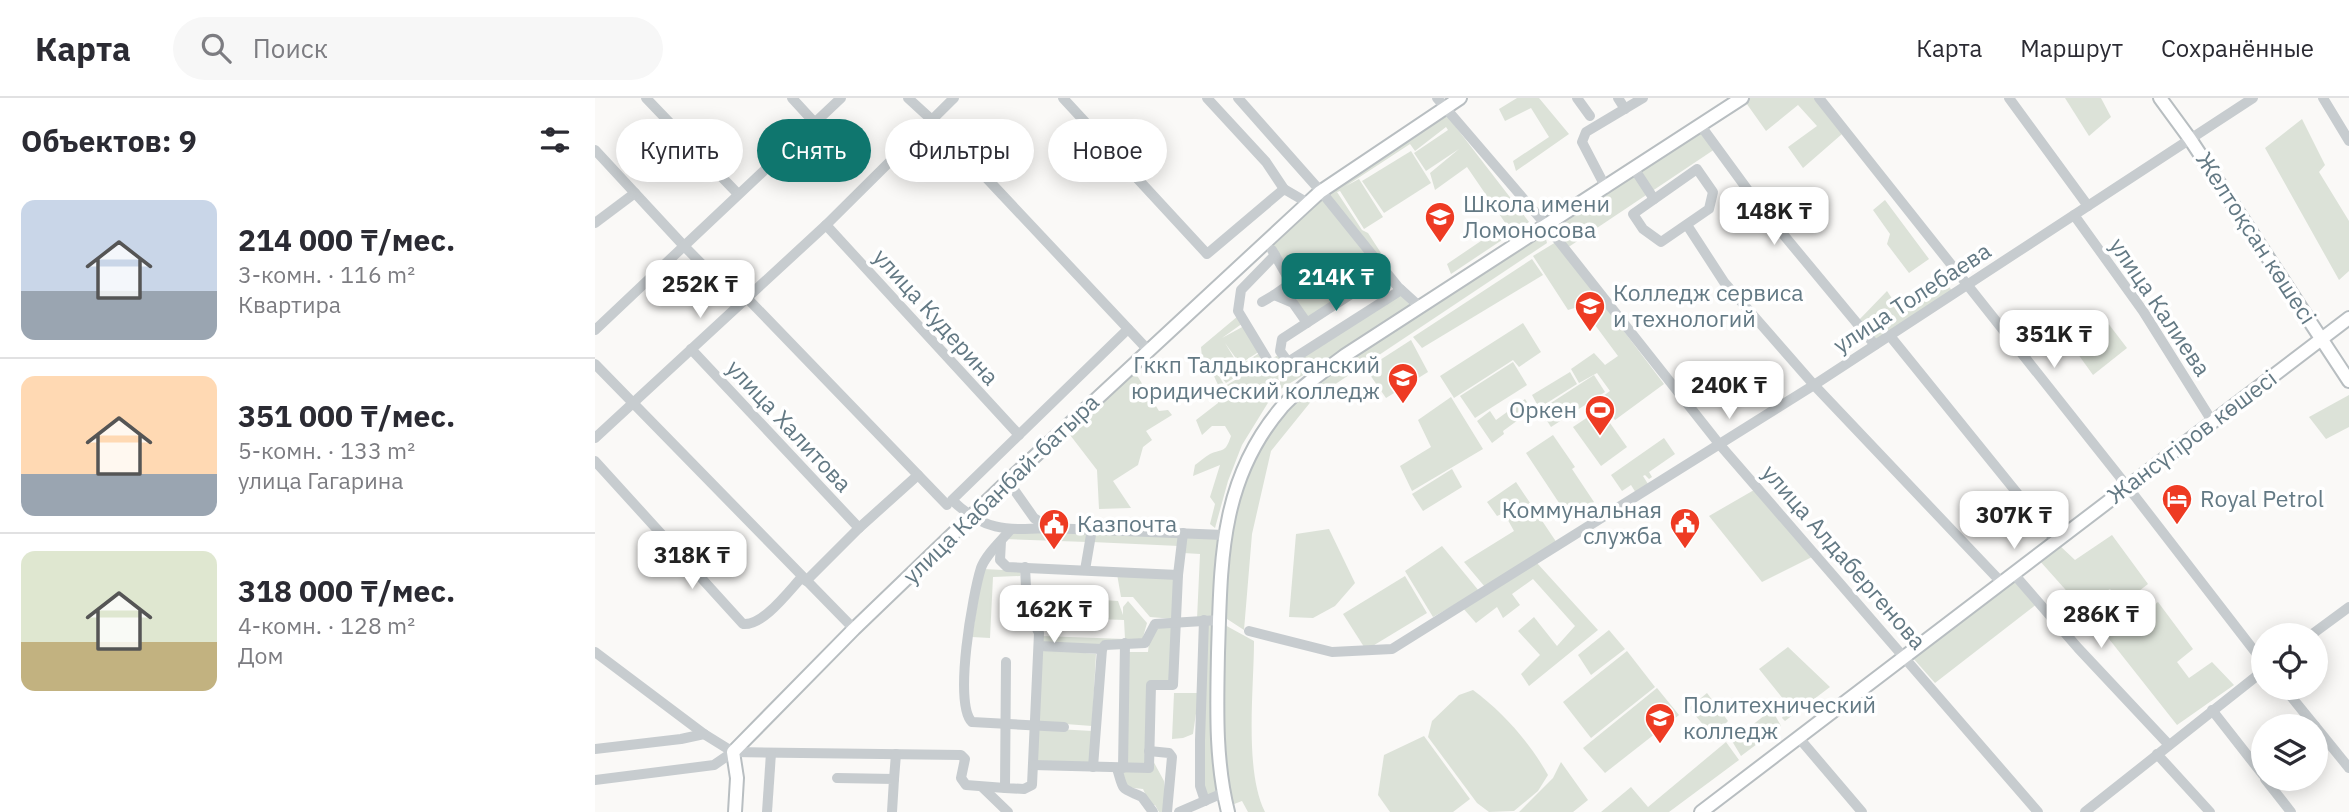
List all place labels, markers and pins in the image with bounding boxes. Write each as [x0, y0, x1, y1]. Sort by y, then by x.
place label: Школа имени Ломоносова [1463, 188, 1610, 244]
pin: 148K ₸ [1717, 188, 1831, 247]
school or university icon: Школа имени Ломоносова [1423, 200, 1457, 244]
pin: 214K ₸ [1279, 254, 1393, 313]
pin: 252K ₸ [643, 260, 757, 320]
place label: Колледж сервиса и технологий [1613, 277, 1804, 333]
school or university icon: Колледж сервиса и технологий [1573, 289, 1607, 333]
pin: 351K ₸ [1997, 310, 2111, 370]
place label: Гккп Талдыкорганский юридический колледж [1131, 349, 1380, 405]
school or university icon: Гккп Талдыкорганский юридический колледж [1386, 361, 1420, 405]
pin: 240K ₸ [1672, 362, 1786, 421]
sports icon: Оркен [1583, 393, 1617, 437]
place label: Оркен [1509, 394, 1577, 424]
hotel icon: Royal Petrol [2160, 482, 2194, 526]
place label: Royal Petrol [2200, 483, 2324, 513]
pin: 307K ₸ [1957, 491, 2071, 551]
place label: Коммунальная служба [1502, 494, 1662, 550]
public building icon: Коммунальная служба [1668, 506, 1702, 550]
public building icon: Казпочта [1037, 507, 1071, 551]
place label: Казпочта [1077, 508, 1177, 538]
pin: 318K ₸ [635, 532, 749, 591]
pin: 162K ₸ [997, 586, 1111, 645]
pin: 286K ₸ [2044, 590, 2158, 650]
place label: Политехнический колледж [1683, 689, 1876, 745]
school or university icon: Политехнический колледж [1643, 701, 1677, 745]

